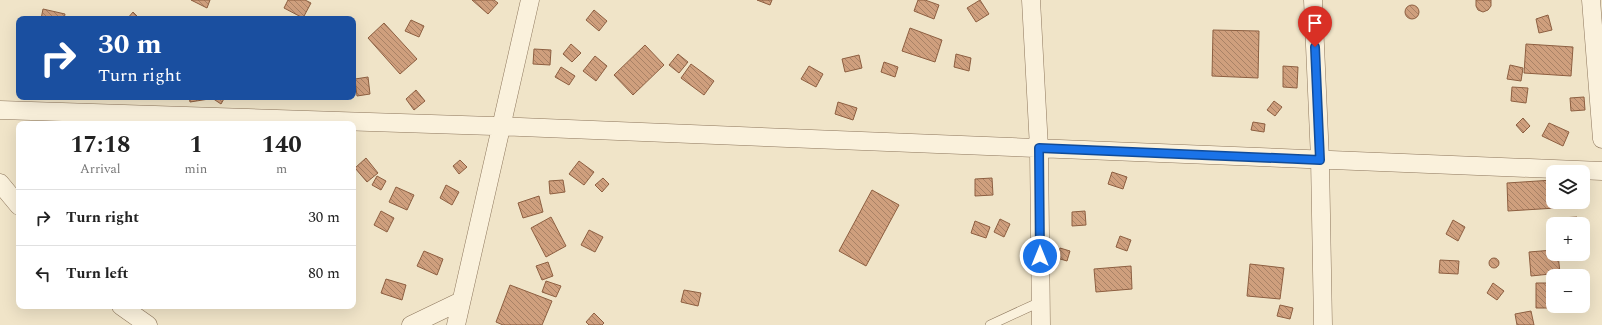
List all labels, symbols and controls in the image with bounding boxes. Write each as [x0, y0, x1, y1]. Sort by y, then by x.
pin [1298, 6, 1332, 47]
icon: arrive [1304, 12, 1326, 34]
text: 30 m [98, 23, 162, 66]
icon: right [32, 32, 84, 84]
text: Turn right [98, 62, 181, 89]
text: 17:18 [70, 127, 130, 163]
text: 1 [189, 127, 203, 163]
text: 140 [261, 127, 302, 163]
text: Arrival [80, 159, 121, 179]
text: min [185, 159, 207, 179]
text: m [276, 159, 287, 179]
map controls [1546, 165, 1590, 313]
button: layers [1546, 165, 1590, 209]
text: Turn right [66, 206, 139, 229]
text: 30 m [308, 206, 340, 229]
icon: right [32, 207, 54, 229]
button: + [1546, 217, 1590, 261]
position arrow [1019, 235, 1061, 277]
text: Turn left [66, 262, 128, 285]
text: 80 m [308, 262, 340, 285]
icon: left [32, 263, 54, 285]
button: − [1546, 269, 1590, 313]

